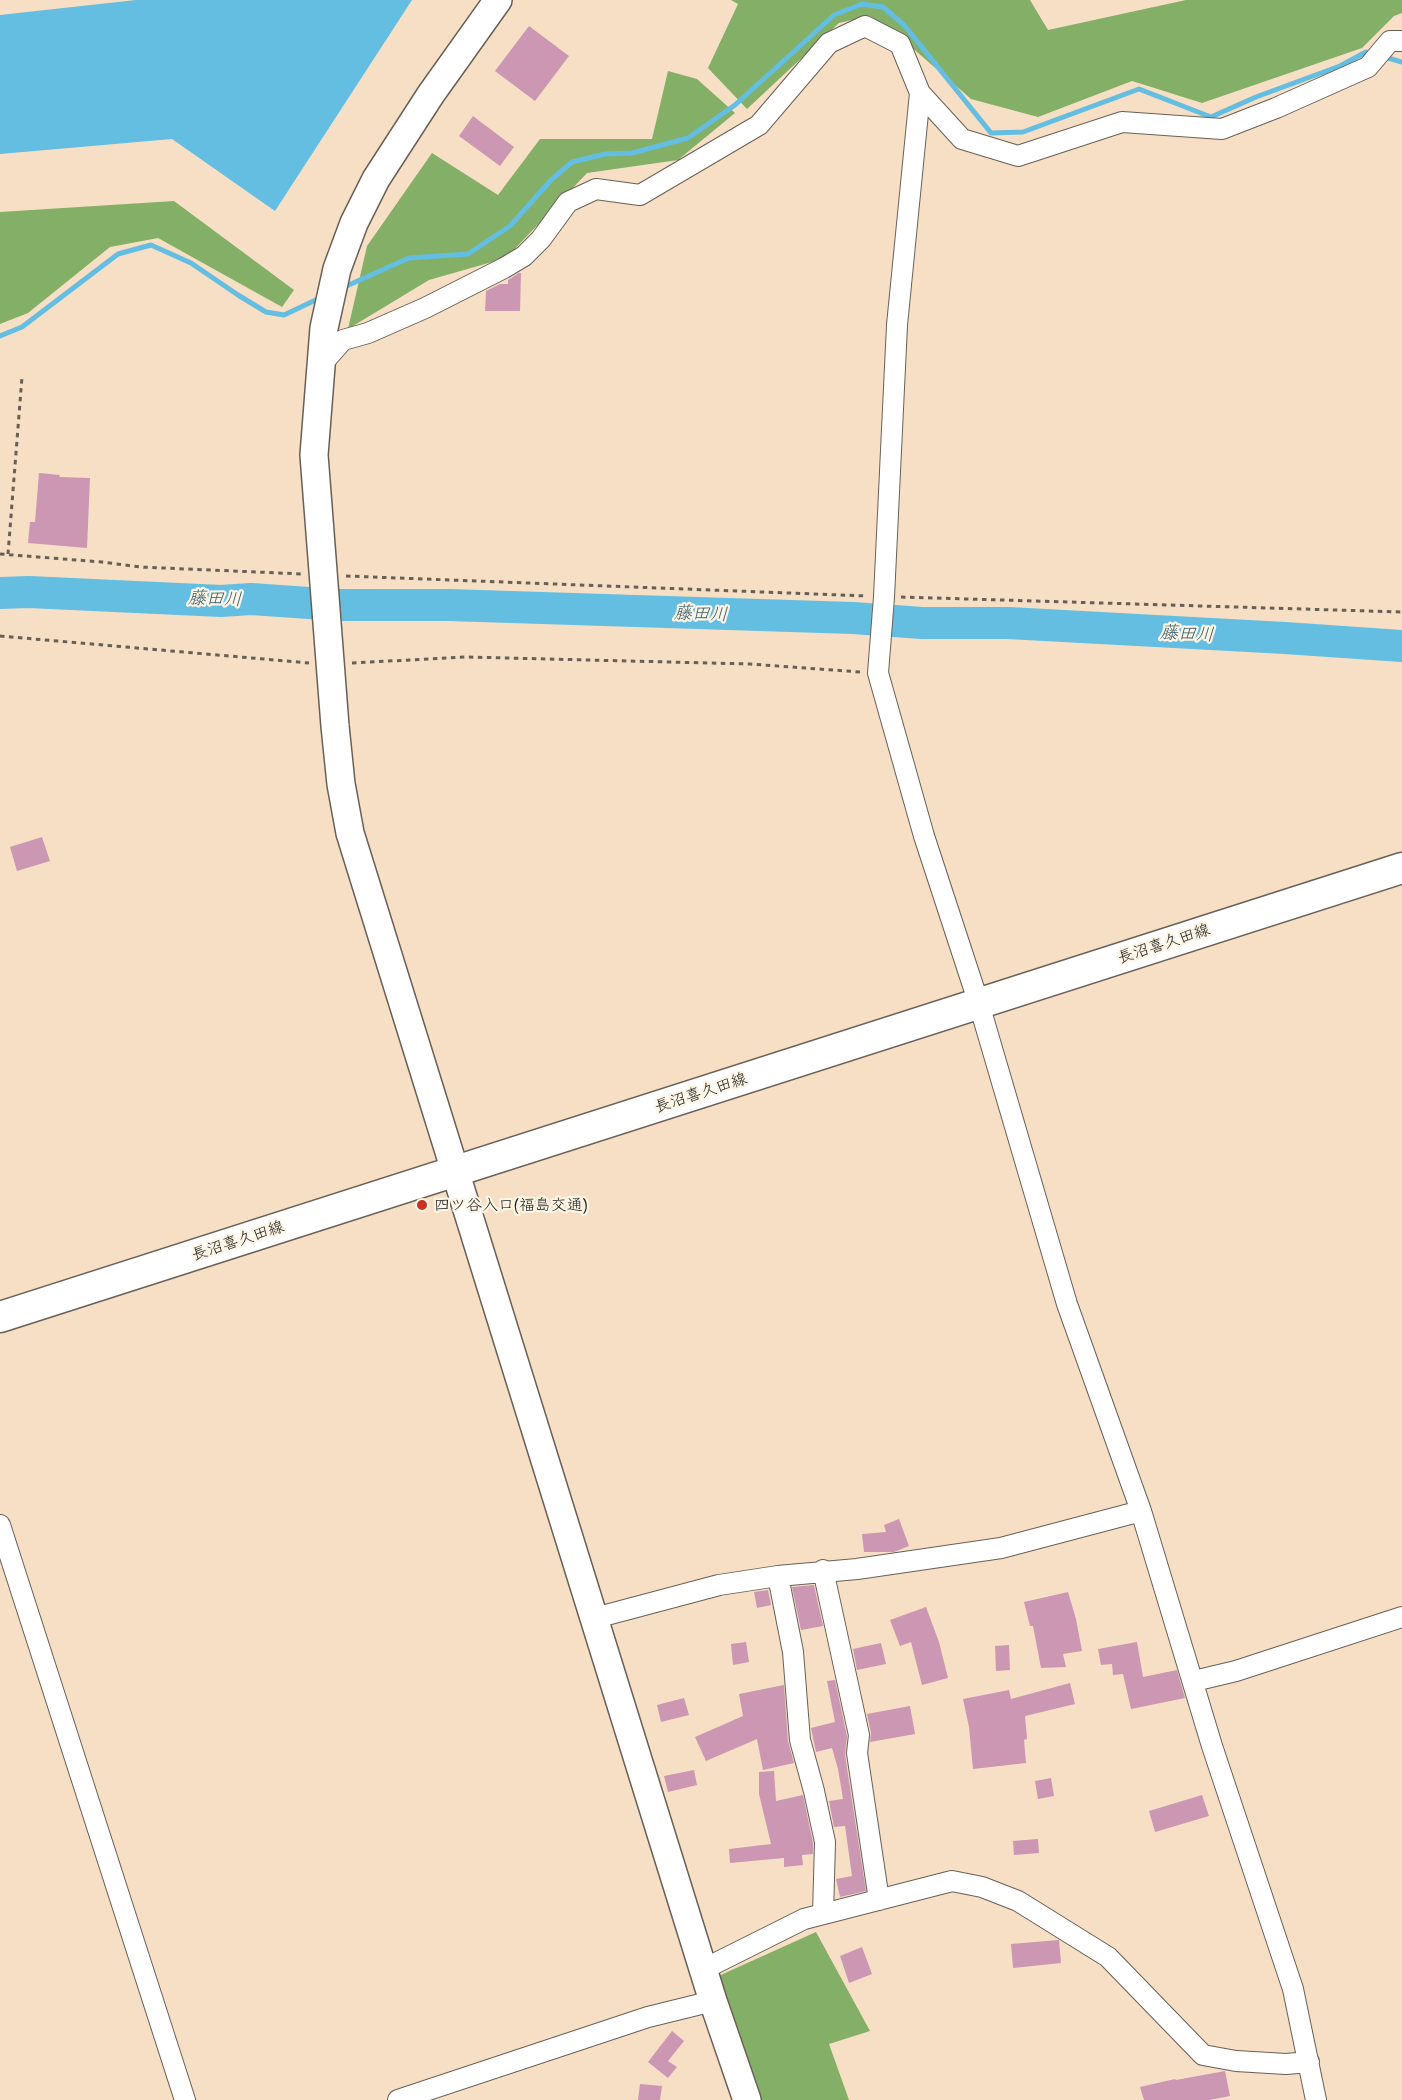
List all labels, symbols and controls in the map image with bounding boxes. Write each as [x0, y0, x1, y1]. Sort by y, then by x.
water label: 藤田川 [188, 587, 242, 611]
water label: 藤田川 [674, 602, 728, 626]
water label: 藤田川 [1159, 622, 1215, 646]
street label: 長沼喜久田線 [1115, 920, 1213, 968]
street label: 長沼喜久田線 [652, 1069, 750, 1117]
place label: 四ツ谷入口(福島交通) [434, 1195, 588, 1215]
marker: 四ツ谷入口(福島交通) [415, 1198, 429, 1212]
street label: 長沼喜久田線 [189, 1217, 287, 1265]

